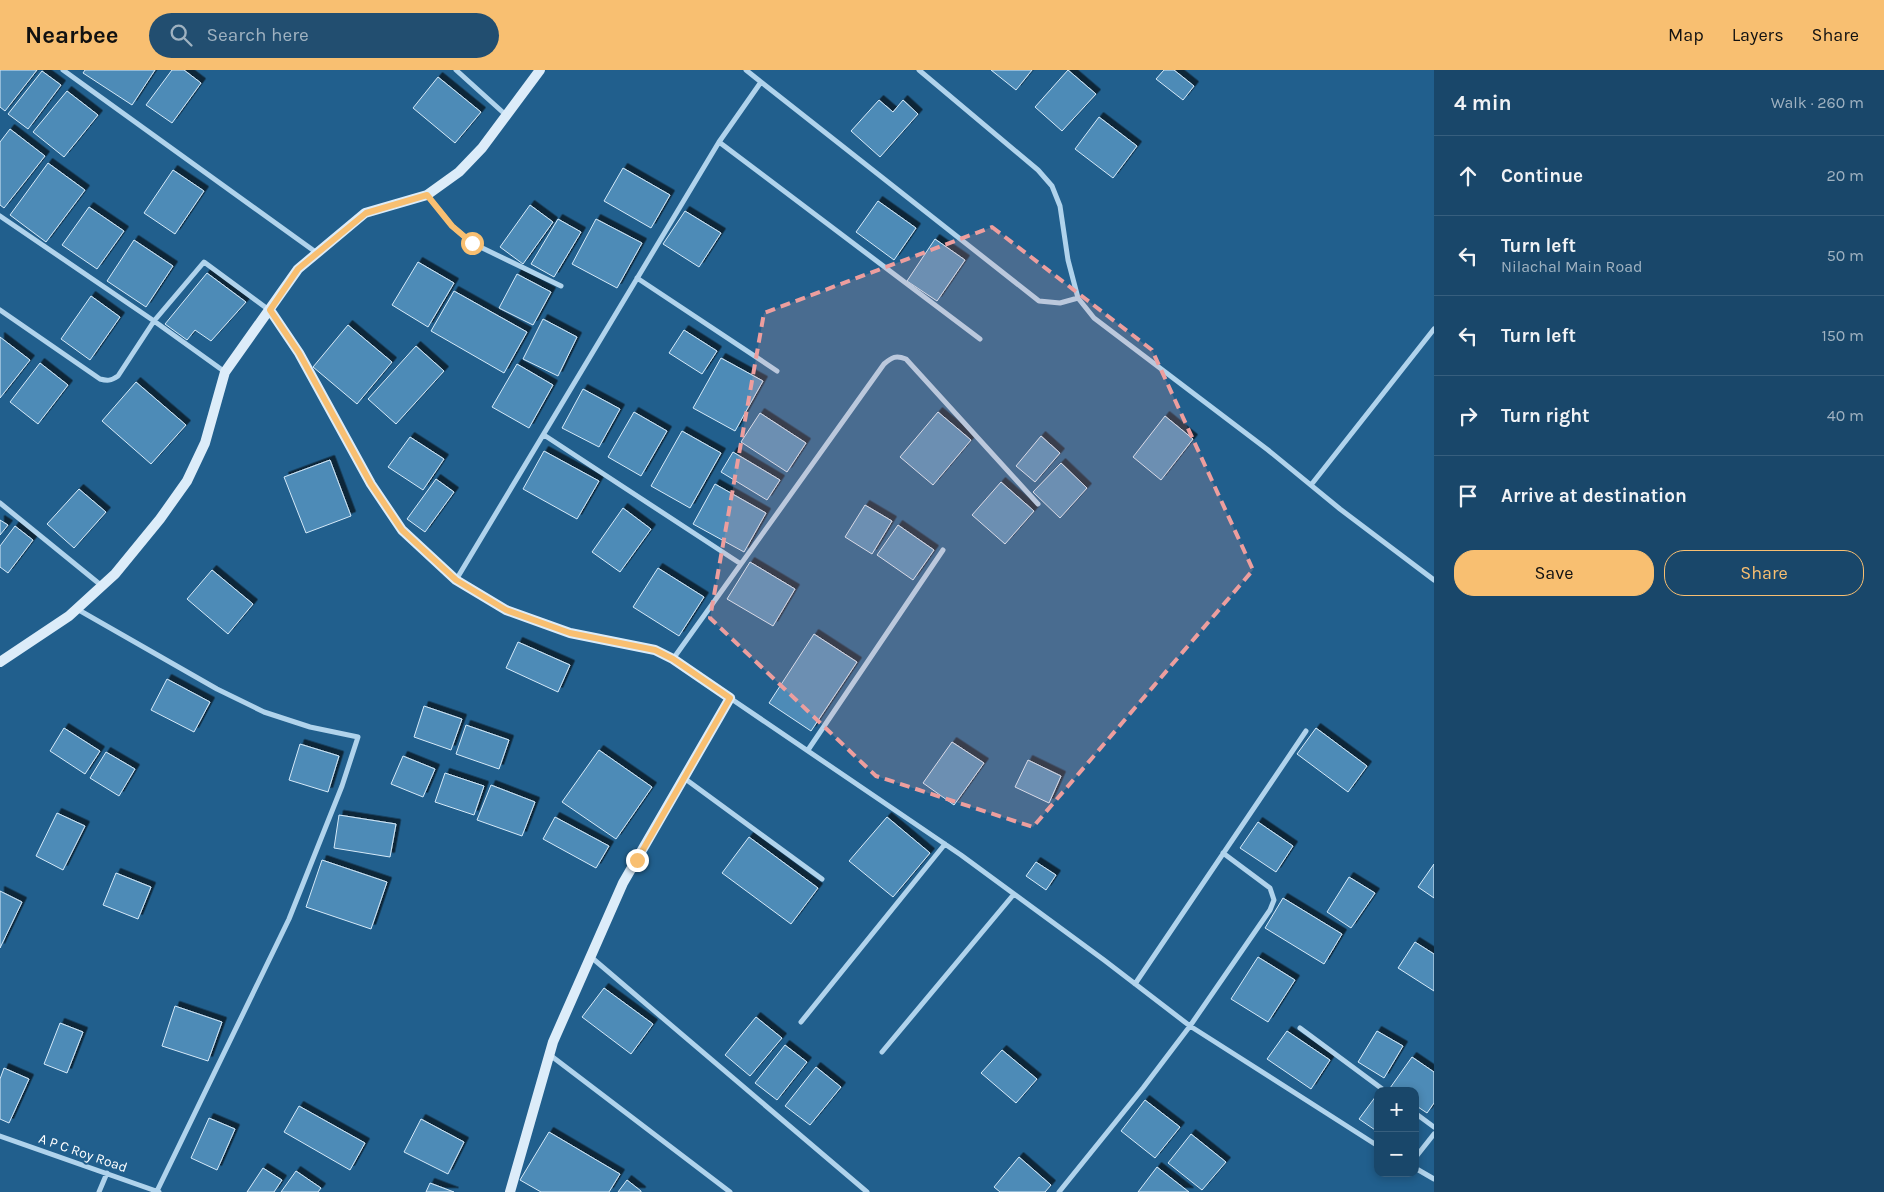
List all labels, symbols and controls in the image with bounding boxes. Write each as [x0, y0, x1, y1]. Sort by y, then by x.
search box [149, 13, 499, 58]
text: Nearbee [25, 21, 119, 49]
icon: search [167, 21, 195, 49]
text: Search here [207, 24, 309, 46]
text: Map [1668, 24, 1704, 46]
text: Layers [1732, 24, 1784, 46]
text: Share [1812, 24, 1859, 46]
text: 4 min [1454, 91, 1512, 115]
text: Walk · 260 m [1771, 93, 1864, 112]
icon: ahead [1454, 162, 1482, 190]
text: Continue [1501, 165, 1583, 187]
text: 20 m [1826, 166, 1864, 185]
route start [461, 232, 484, 255]
text: Turn left [1501, 235, 1576, 257]
icon: left [1454, 242, 1482, 270]
text: 50 m [1827, 246, 1864, 265]
text: Nilachal Main Road [1501, 257, 1642, 276]
icon: left [1454, 322, 1482, 350]
text: Turn left [1501, 325, 1576, 347]
text: 150 m [1821, 326, 1864, 345]
icon: right [1454, 402, 1482, 430]
text: Turn right [1501, 405, 1590, 427]
text: 40 m [1827, 406, 1864, 425]
icon: arrive [1454, 482, 1482, 510]
text: Arrive at destination [1501, 485, 1687, 507]
button: Save [1454, 550, 1654, 596]
button: Share [1664, 550, 1864, 596]
route end [626, 849, 649, 872]
map controls [1374, 1087, 1419, 1177]
button: + [1374, 1087, 1419, 1132]
street label: A P C Roy Road [36, 1130, 130, 1176]
button: − [1374, 1132, 1419, 1177]

